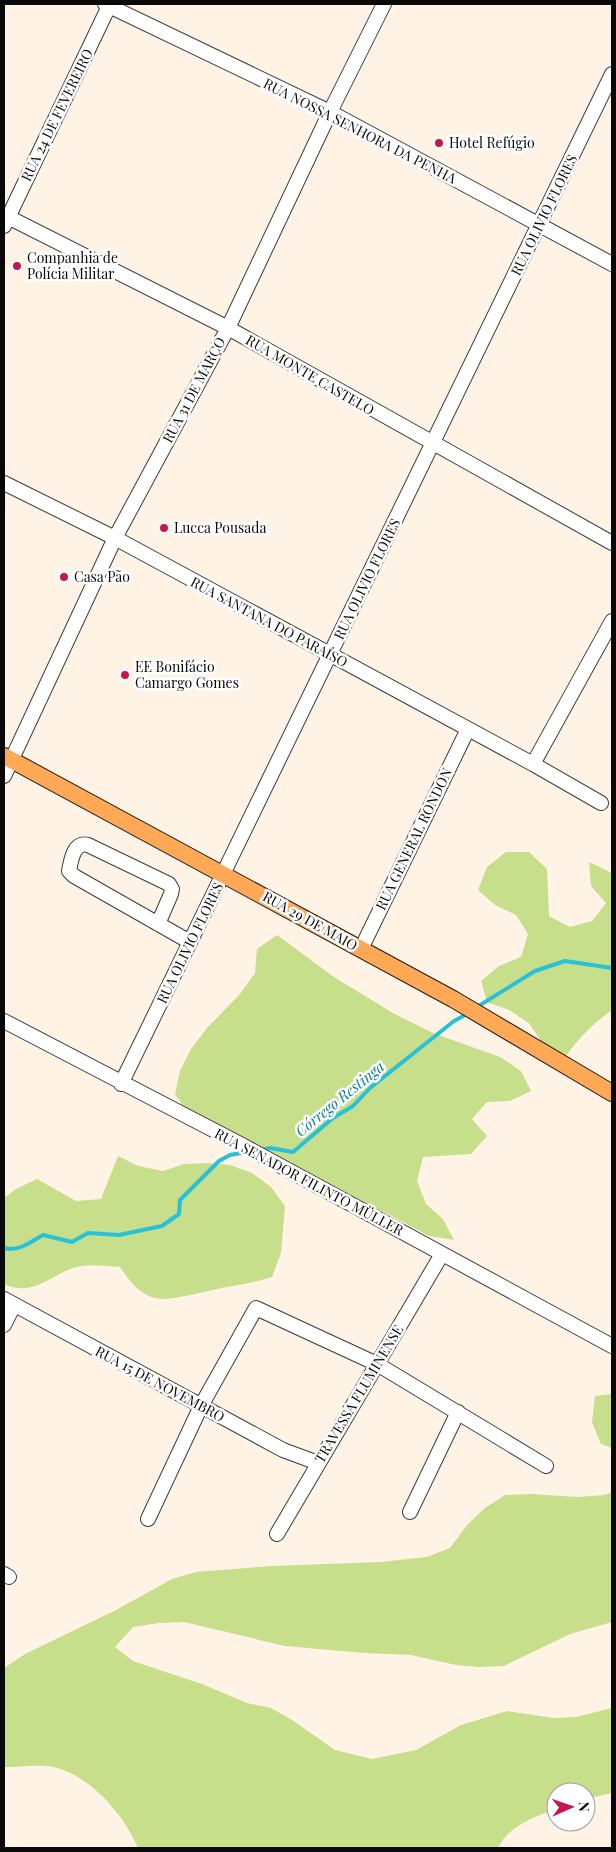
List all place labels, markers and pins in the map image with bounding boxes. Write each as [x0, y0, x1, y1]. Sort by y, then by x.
place label: Hotel Refúgio [449, 133, 535, 152]
marker: Hotel Refúgio [433, 137, 445, 149]
place label: Companhia de Polícia Militar [27, 248, 118, 283]
marker: Companhia de Polícia Militar [11, 260, 23, 272]
place label: Lucca Pousada [174, 518, 266, 537]
marker: Lucca Pousada [158, 522, 170, 534]
place label: Casa Pão [74, 567, 130, 586]
marker: Casa Pão [58, 571, 70, 583]
place label: EE Bonifácio Camargo Gomes [135, 657, 239, 692]
marker: EE Bonifácio Camargo Gomes [119, 669, 131, 681]

